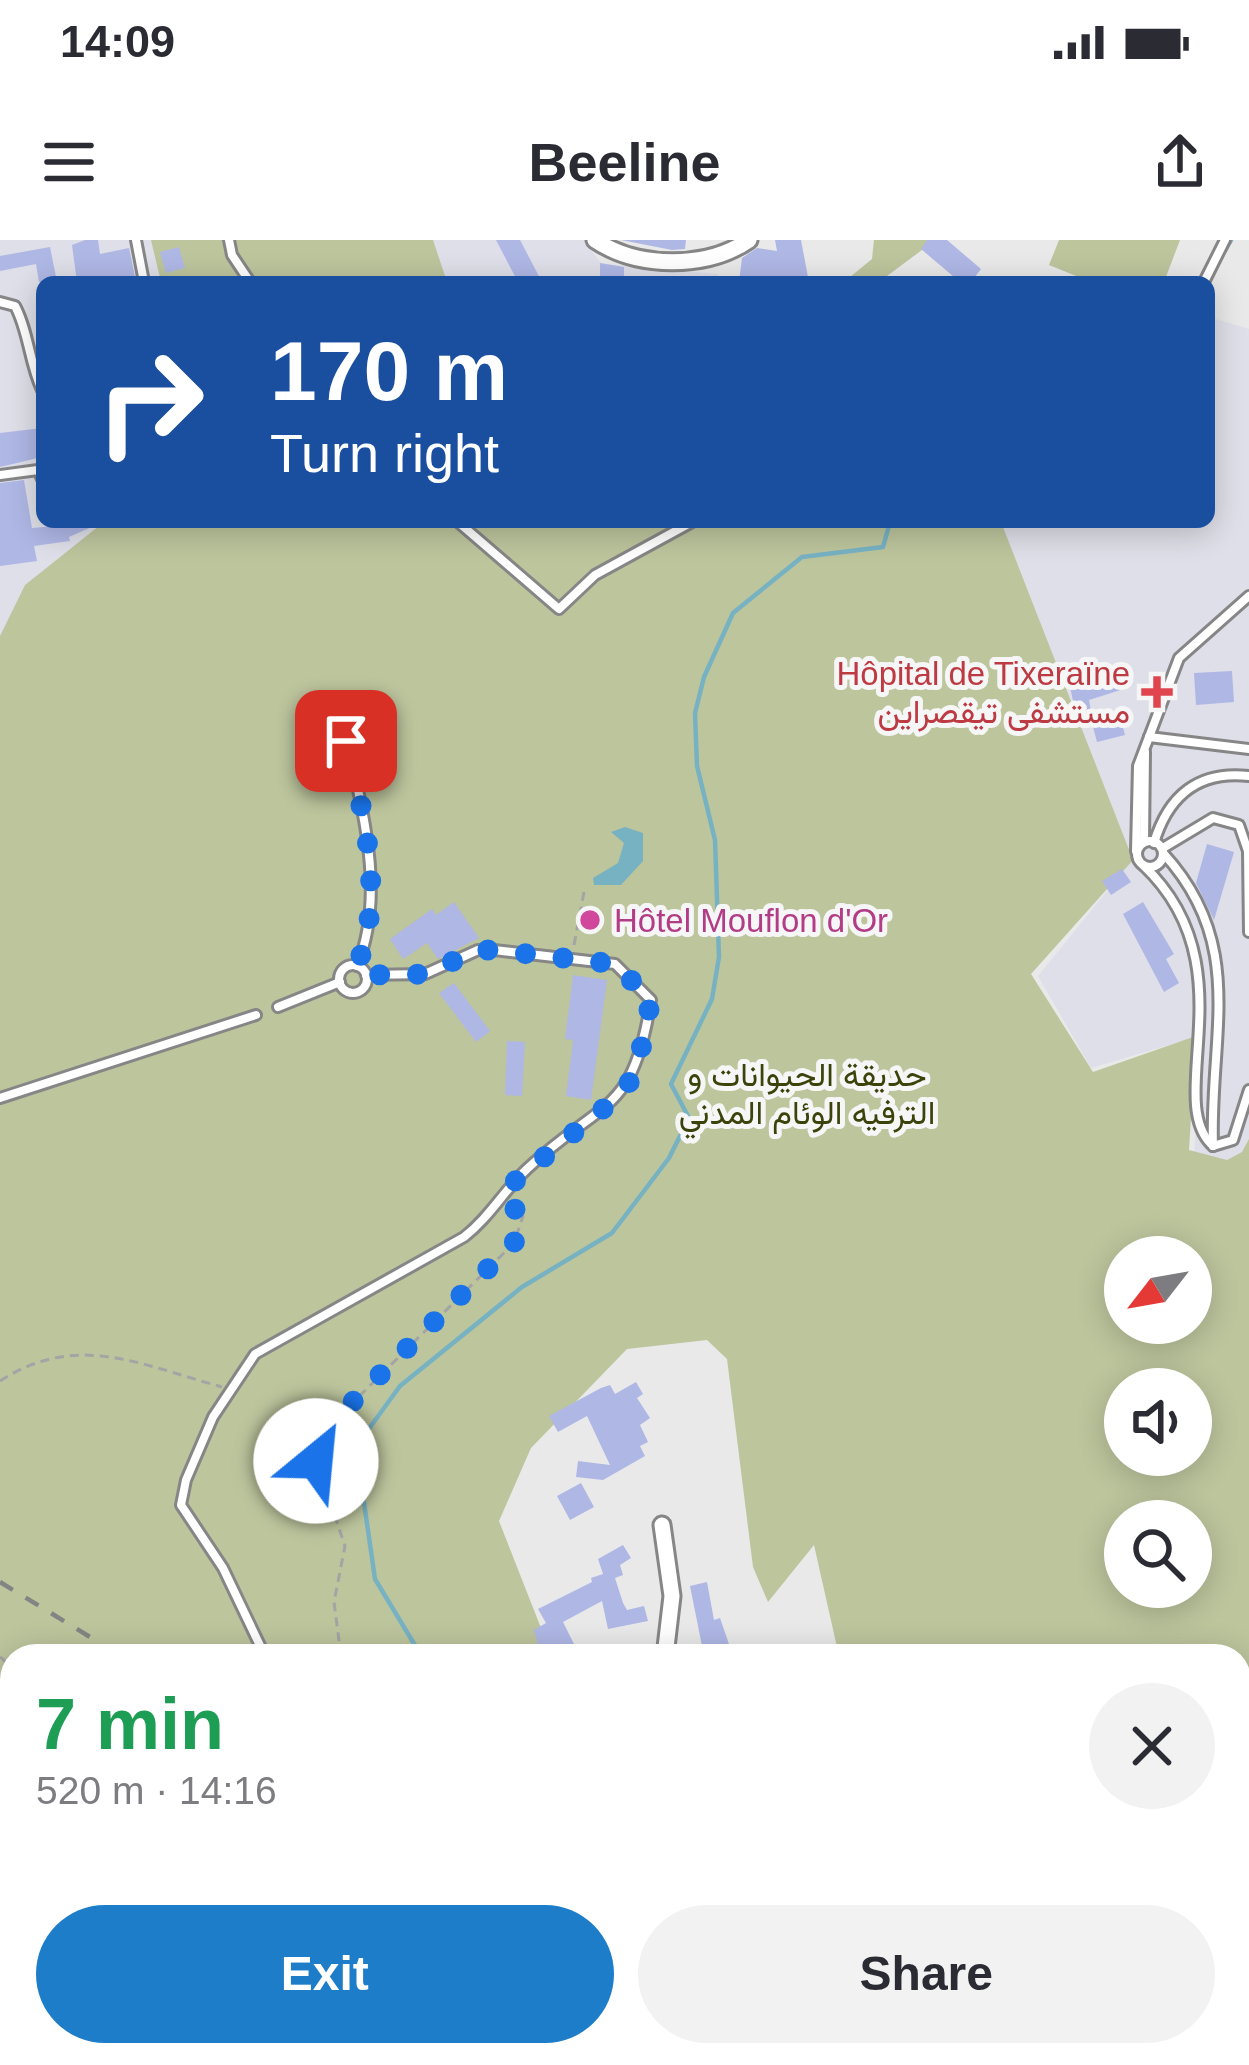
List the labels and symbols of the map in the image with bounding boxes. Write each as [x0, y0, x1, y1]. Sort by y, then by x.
place label: Hôpital de Tixeraïne مستشفى تيقصراين [836, 655, 1130, 732]
marker: Hôpital de Tixeraïne مستشفى تيقصراين [1141, 676, 1173, 708]
pin [295, 690, 397, 792]
place label: Hôtel Mouflon d'Or [614, 902, 888, 939]
marker: Hôtel Mouflon d'Or [577, 907, 603, 933]
park label: حديقة الحيوانات و الترفيه الوئام المدني [679, 1056, 935, 1139]
north arrow [1104, 1236, 1212, 1344]
position arrow [253, 1398, 379, 1524]

